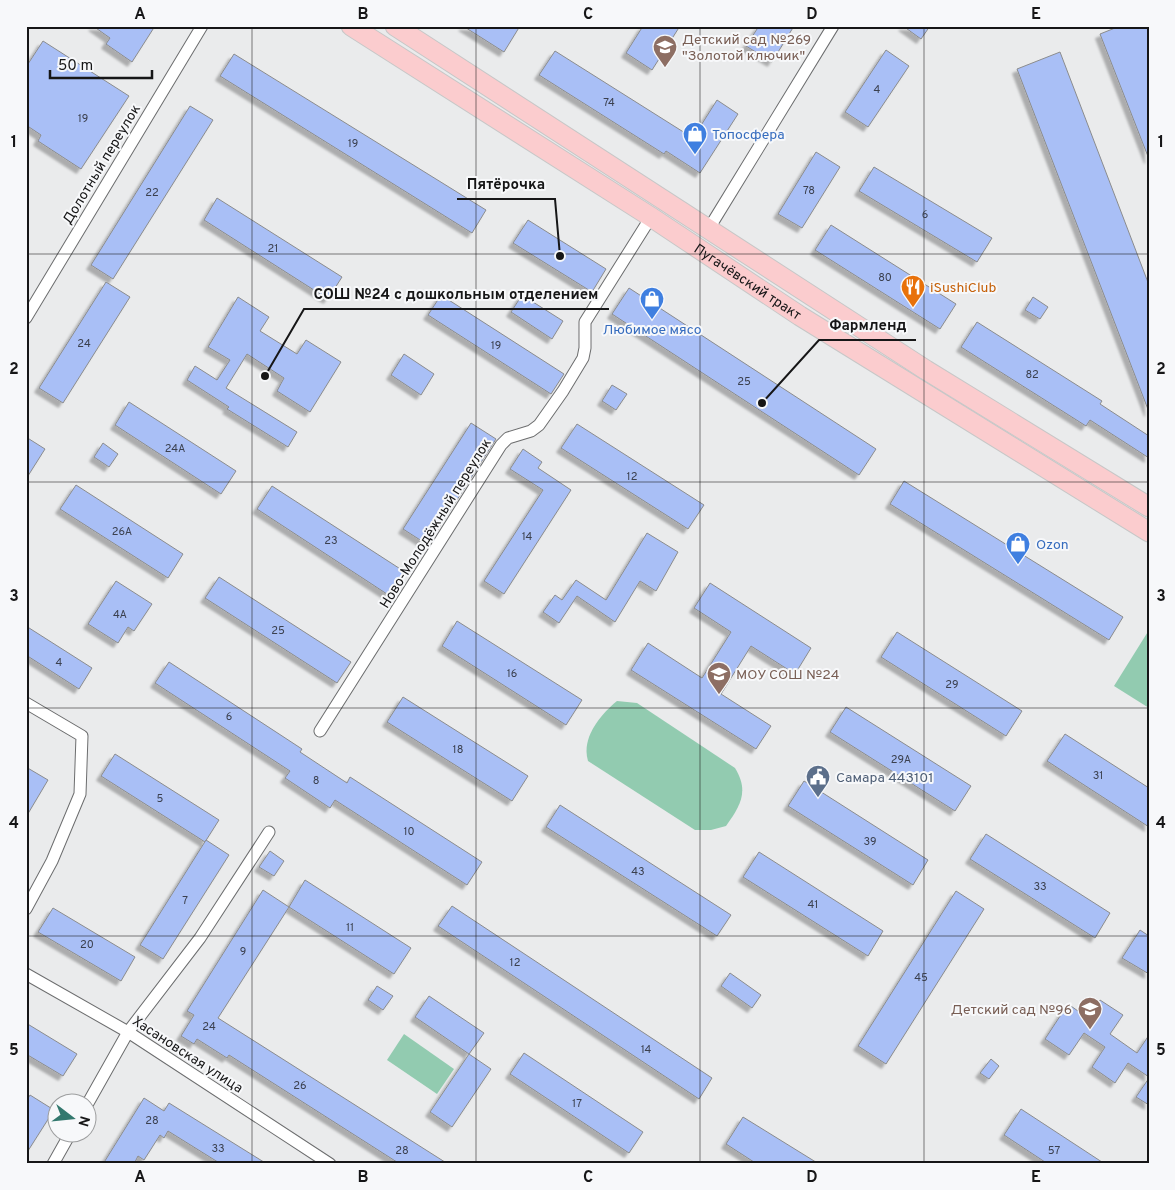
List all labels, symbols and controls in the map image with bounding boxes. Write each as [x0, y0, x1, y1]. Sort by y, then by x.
text: A [134, 5, 146, 25]
text: B [357, 5, 369, 25]
text: C [583, 5, 593, 25]
text: D [806, 5, 818, 25]
text: E [1031, 5, 1041, 25]
place label: Детский сад №269 "Золотой ключик" [682, 32, 811, 65]
school or university icon: Детский сад №269 "Золотой ключик" [652, 34, 678, 68]
scale bar [50, 48, 152, 80]
text: 50 m [58, 57, 93, 76]
house number: 4 [874, 83, 881, 97]
house number: 74 [603, 96, 615, 110]
street label: Долотный переулок [60, 102, 145, 228]
house number: 19 [78, 112, 88, 126]
shop icon: Топосфера [682, 121, 708, 155]
place label: Топосфера [712, 127, 785, 144]
text: 1 [11, 133, 17, 153]
text: 1 [1158, 133, 1164, 153]
house number: 19 [348, 137, 358, 151]
callout: Пятёрочка [457, 169, 555, 199]
text: Пятёрочка [467, 176, 545, 195]
house number: 78 [803, 184, 815, 198]
house number: 22 [145, 186, 159, 200]
house number: 6 [922, 208, 928, 222]
street label: Пугачёвский тракт [690, 241, 804, 324]
house number: 21 [268, 242, 278, 256]
house number: 80 [878, 271, 892, 285]
restaurant icon: iSushiClub [900, 274, 926, 308]
callout: СОШ №24 с дошкольным отделением [304, 279, 609, 309]
place label: iSushiClub [930, 280, 996, 297]
text: СОШ №24 с дошкольным отделением [314, 286, 598, 305]
shop icon: Любимое мясо [639, 286, 665, 320]
callout: Фармленд [819, 310, 916, 340]
text: Фармленд [829, 317, 907, 336]
place label: Любимое мясо [602, 322, 702, 339]
house number: 24 [77, 337, 91, 351]
house number: 19 [491, 339, 501, 353]
text: 2 [9, 360, 19, 380]
text: 2 [1156, 360, 1166, 380]
house number: 82 [1025, 368, 1039, 382]
house number: 25 [737, 375, 751, 389]
street label: Ново-Молодёжный переулок [377, 436, 496, 612]
house number: 24А [165, 442, 185, 456]
house number: 12 [627, 470, 637, 484]
house number: 26А [112, 525, 132, 539]
house number: 14 [522, 530, 533, 544]
shop icon: Ozon [1005, 531, 1031, 565]
house number: 23 [324, 534, 338, 548]
place label: Ozon [1036, 537, 1069, 554]
text: 3 [9, 587, 19, 607]
text: 3 [1156, 587, 1166, 607]
house number: 4А [113, 608, 127, 622]
house number: 25 [271, 624, 285, 638]
house number: 4 [56, 656, 63, 670]
school or university icon: МОУ СОШ №24 [706, 661, 732, 695]
house number: 16 [507, 667, 517, 681]
place label: МОУ СОШ №24 [736, 667, 839, 684]
house number: 29 [945, 678, 959, 692]
house number: 6 [226, 710, 232, 724]
house number: 18 [453, 743, 463, 757]
house number: 29А [891, 753, 911, 767]
public building icon: Самара 443101 [805, 764, 831, 798]
house number: 31 [1093, 769, 1103, 783]
place label: Самара 443101 [836, 770, 933, 787]
house number: 8 [313, 774, 319, 788]
house number: 5 [157, 792, 164, 806]
text: 4 [9, 814, 19, 834]
text: 4 [1156, 814, 1166, 834]
house number: 10 [403, 825, 415, 839]
house number: 39 [864, 835, 876, 849]
house number: 43 [631, 865, 645, 879]
house number: 33 [1033, 880, 1047, 894]
house number: 7 [182, 894, 188, 908]
house number: 41 [808, 898, 818, 912]
house number: 11 [346, 921, 354, 935]
house number: 20 [80, 938, 94, 952]
house number: 9 [240, 945, 246, 959]
house number: 12 [510, 956, 520, 970]
house number: 45 [914, 971, 928, 985]
school or university icon: Детский сад №96 [1077, 996, 1103, 1030]
place label: Детский сад №96 [951, 1002, 1072, 1019]
street label: Хасановская улица [129, 1013, 246, 1097]
house number: 24 [202, 1020, 216, 1034]
text: 5 [9, 1041, 19, 1061]
text: 5 [1156, 1041, 1166, 1061]
house number: 14 [641, 1043, 652, 1057]
house number: 26 [293, 1079, 307, 1093]
north arrow [48, 1092, 98, 1142]
house number: 17 [572, 1097, 582, 1111]
text: N [73, 1114, 93, 1128]
house number: 28 [145, 1114, 159, 1128]
house number: 33 [211, 1142, 225, 1156]
house number: 28 [395, 1144, 409, 1158]
house number: 57 [1048, 1144, 1060, 1158]
text: A [134, 1168, 146, 1188]
text: B [357, 1168, 369, 1188]
text: C [583, 1168, 593, 1188]
text: D [806, 1168, 818, 1188]
text: E [1031, 1168, 1041, 1188]

